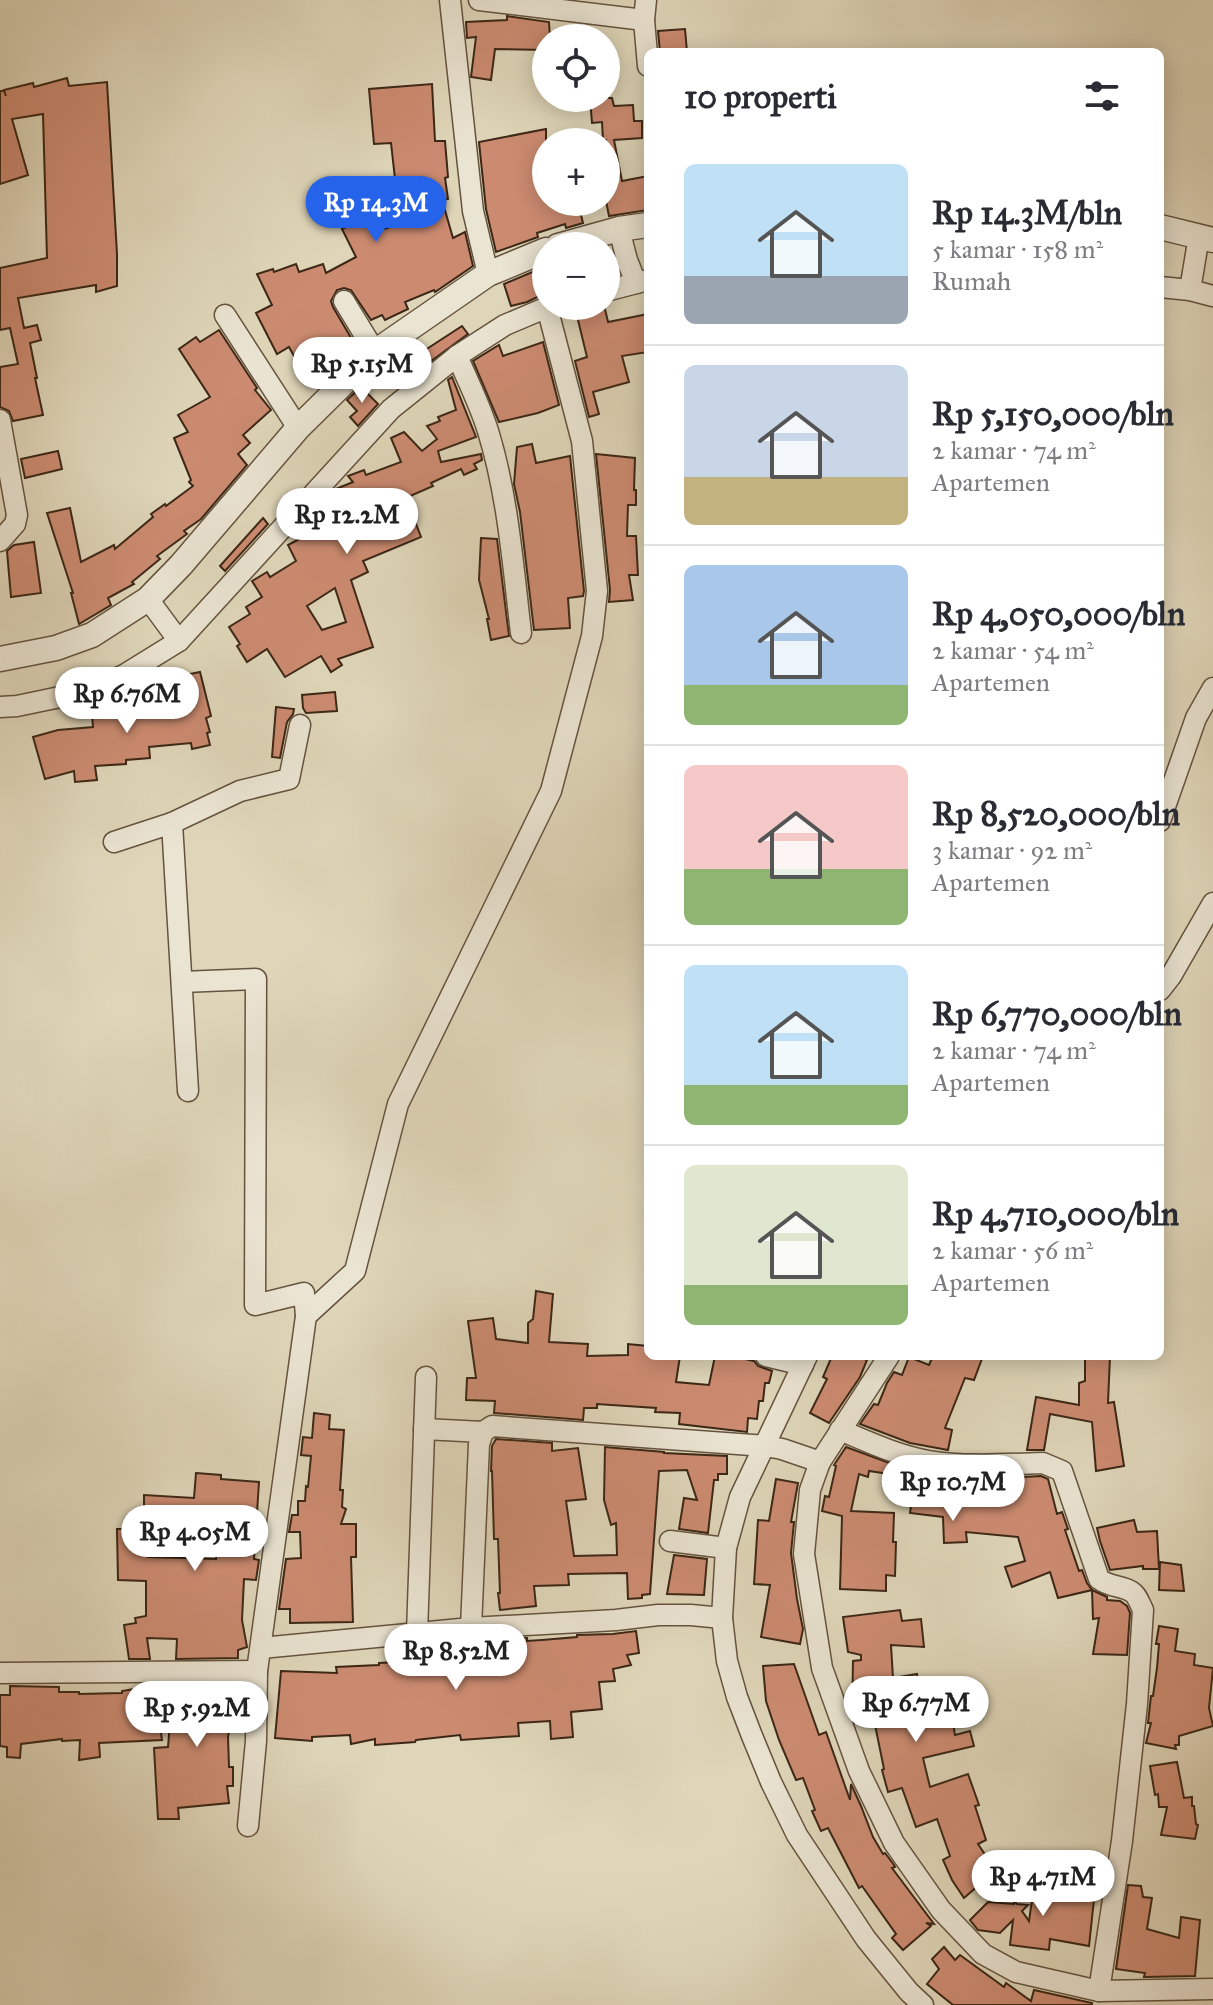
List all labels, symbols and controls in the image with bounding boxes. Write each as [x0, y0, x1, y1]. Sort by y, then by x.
map controls [532, 24, 620, 320]
button: locate [532, 24, 620, 112]
icon: filters [1080, 74, 1124, 118]
text: 10 properti [684, 76, 837, 117]
button: + [532, 128, 620, 216]
pin: Rp 14.3M [293, 176, 459, 244]
text: Rp 14.3M [324, 186, 428, 218]
text: Rp 14.3M/bln [932, 192, 1122, 233]
icon: home [748, 196, 844, 292]
button: − [532, 232, 620, 320]
text: 5 kamar · 158 m² [932, 233, 1103, 265]
text: Rumah [932, 265, 1011, 297]
pin: Rp 5.15M [279, 337, 445, 405]
text: Rp 5.15M [311, 347, 413, 379]
text: Rp 5,150,000/bln [932, 393, 1174, 434]
icon: home [748, 397, 844, 493]
text: 2 kamar · 74 m² [932, 434, 1096, 466]
text: Apartemen [932, 466, 1050, 498]
pin: Rp 12.2M [264, 488, 430, 556]
text: Rp 12.2M [294, 498, 400, 530]
text: Rp 4,050,000/bln [932, 593, 1185, 634]
icon: home [748, 597, 844, 693]
text: 2 kamar · 54 m² [932, 634, 1094, 666]
text: Apartemen [932, 666, 1050, 698]
pin: Rp 6.76M [44, 667, 210, 735]
text: Rp 6.76M [73, 677, 181, 709]
text: Rp 8,520,000/bln [932, 793, 1180, 834]
icon: home [748, 797, 844, 893]
text: 3 kamar · 92 m² [932, 834, 1092, 866]
text: Apartemen [932, 866, 1050, 898]
text: Rp 6,770,000/bln [932, 993, 1182, 1034]
icon: home [748, 997, 844, 1093]
text: 2 kamar · 74 m² [932, 1034, 1096, 1066]
text: Apartemen [932, 1066, 1050, 1098]
text: Rp 4,710,000/bln [932, 1193, 1179, 1234]
icon: home [748, 1197, 844, 1293]
text: 2 kamar · 56 m² [932, 1234, 1093, 1266]
text: Apartemen [932, 1266, 1050, 1298]
pin: Rp 10.7M [870, 1455, 1036, 1523]
text: Rp 10.7M [900, 1465, 1006, 1497]
pin: Rp 4.05M [112, 1505, 278, 1573]
text: Rp 4.05M [139, 1515, 251, 1547]
pin: Rp 8.52M [373, 1624, 539, 1692]
text: Rp 8.52M [402, 1634, 510, 1666]
pin: Rp 6.77M [833, 1676, 999, 1744]
pin: Rp 5.92M [114, 1681, 280, 1749]
text: Rp 6.77M [862, 1686, 970, 1718]
text: Rp 5.92M [143, 1691, 251, 1723]
pin: Rp 4.71M [960, 1850, 1126, 1918]
text: Rp 4.71M [990, 1860, 1096, 1892]

